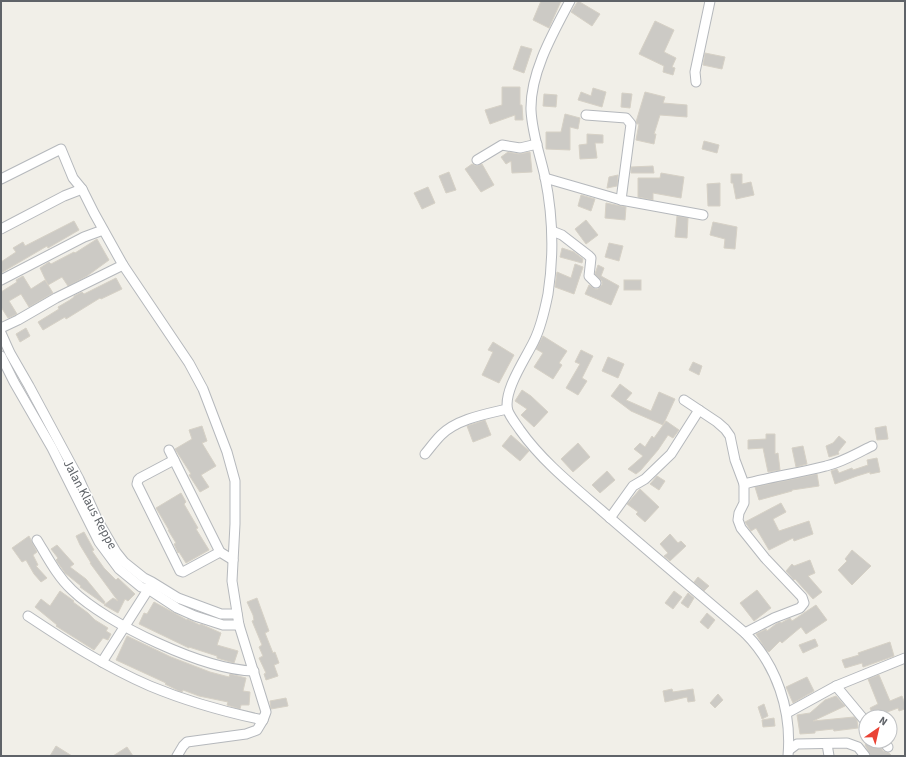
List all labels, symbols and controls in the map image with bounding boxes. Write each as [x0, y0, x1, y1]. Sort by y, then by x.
street label: Jalan Klaus Reppe [59, 456, 121, 553]
north arrow [858, 709, 898, 749]
text: N [876, 713, 891, 729]

